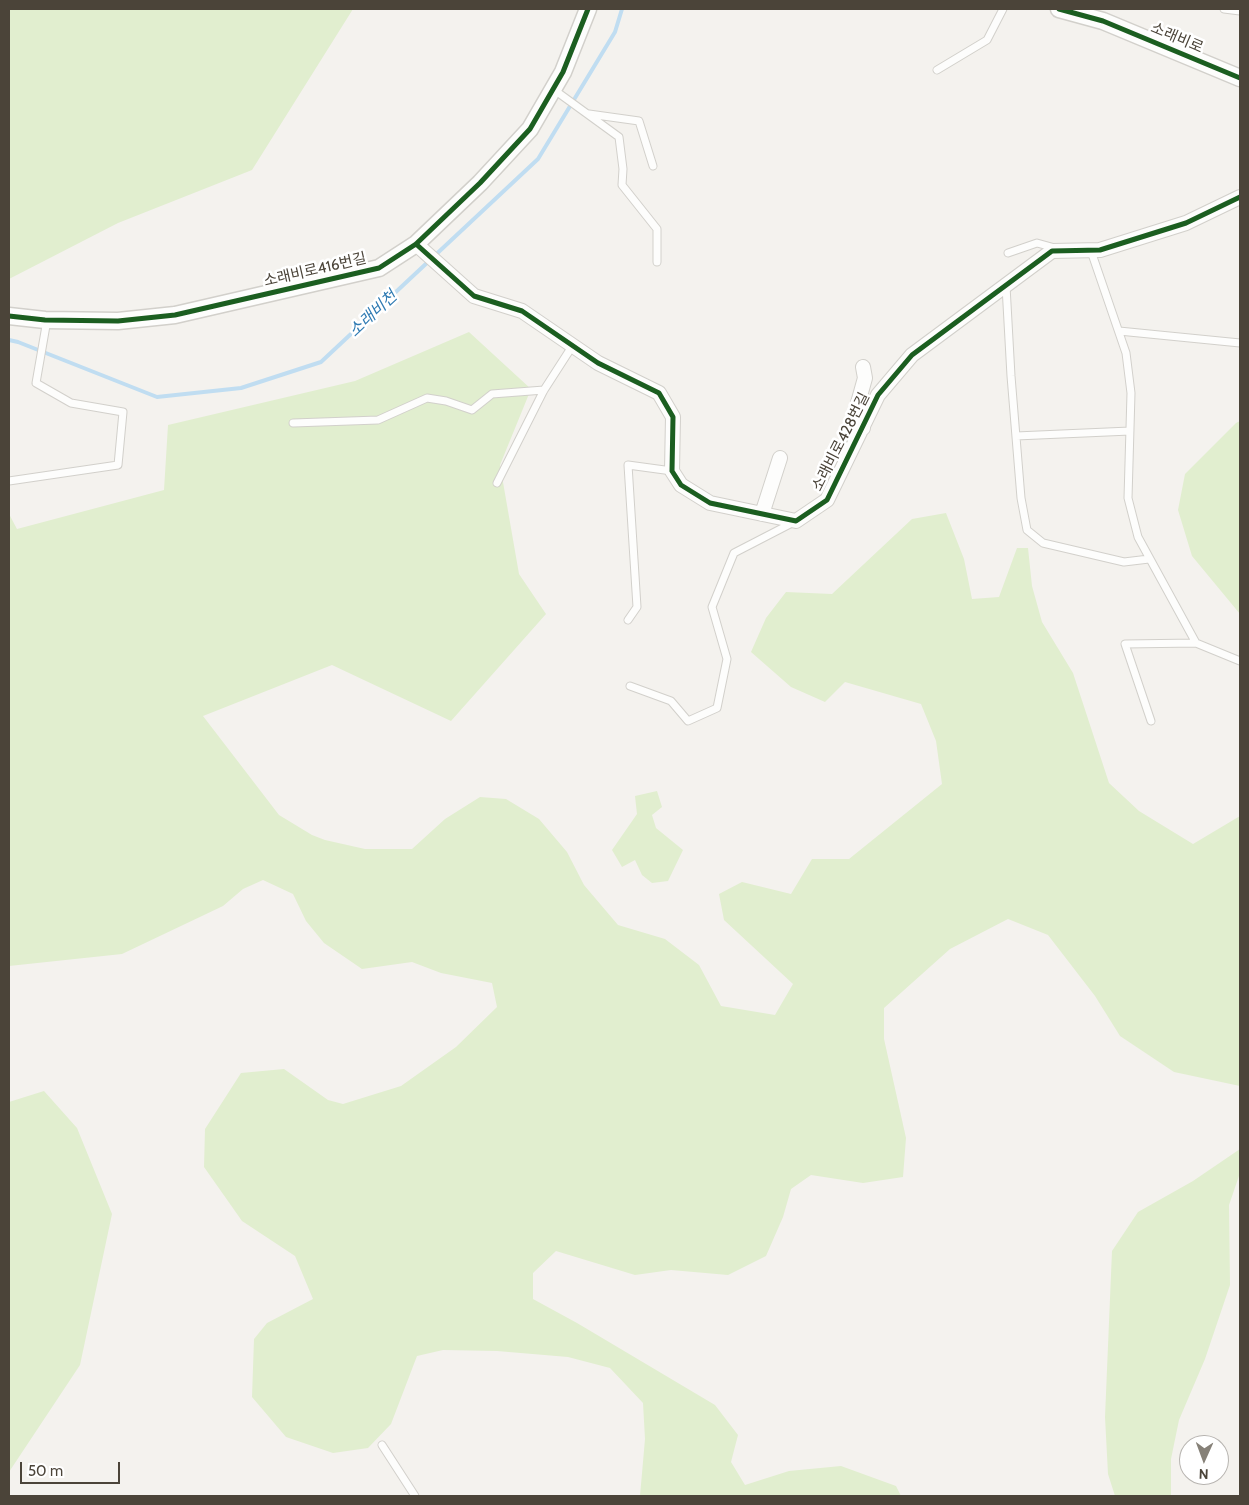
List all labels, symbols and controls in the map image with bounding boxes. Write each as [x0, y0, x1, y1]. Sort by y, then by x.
street label: 소래비로 [1148, 19, 1206, 57]
street label: 소래비로416번길 [262, 249, 368, 291]
water label: 소래비천 [345, 287, 401, 341]
street label: 소래비로428번길 [808, 390, 874, 494]
north arrow [1179, 1435, 1229, 1485]
scale bar [22, 1452, 122, 1484]
text: 50 m [28, 1462, 63, 1480]
text: N [1198, 1465, 1209, 1483]

